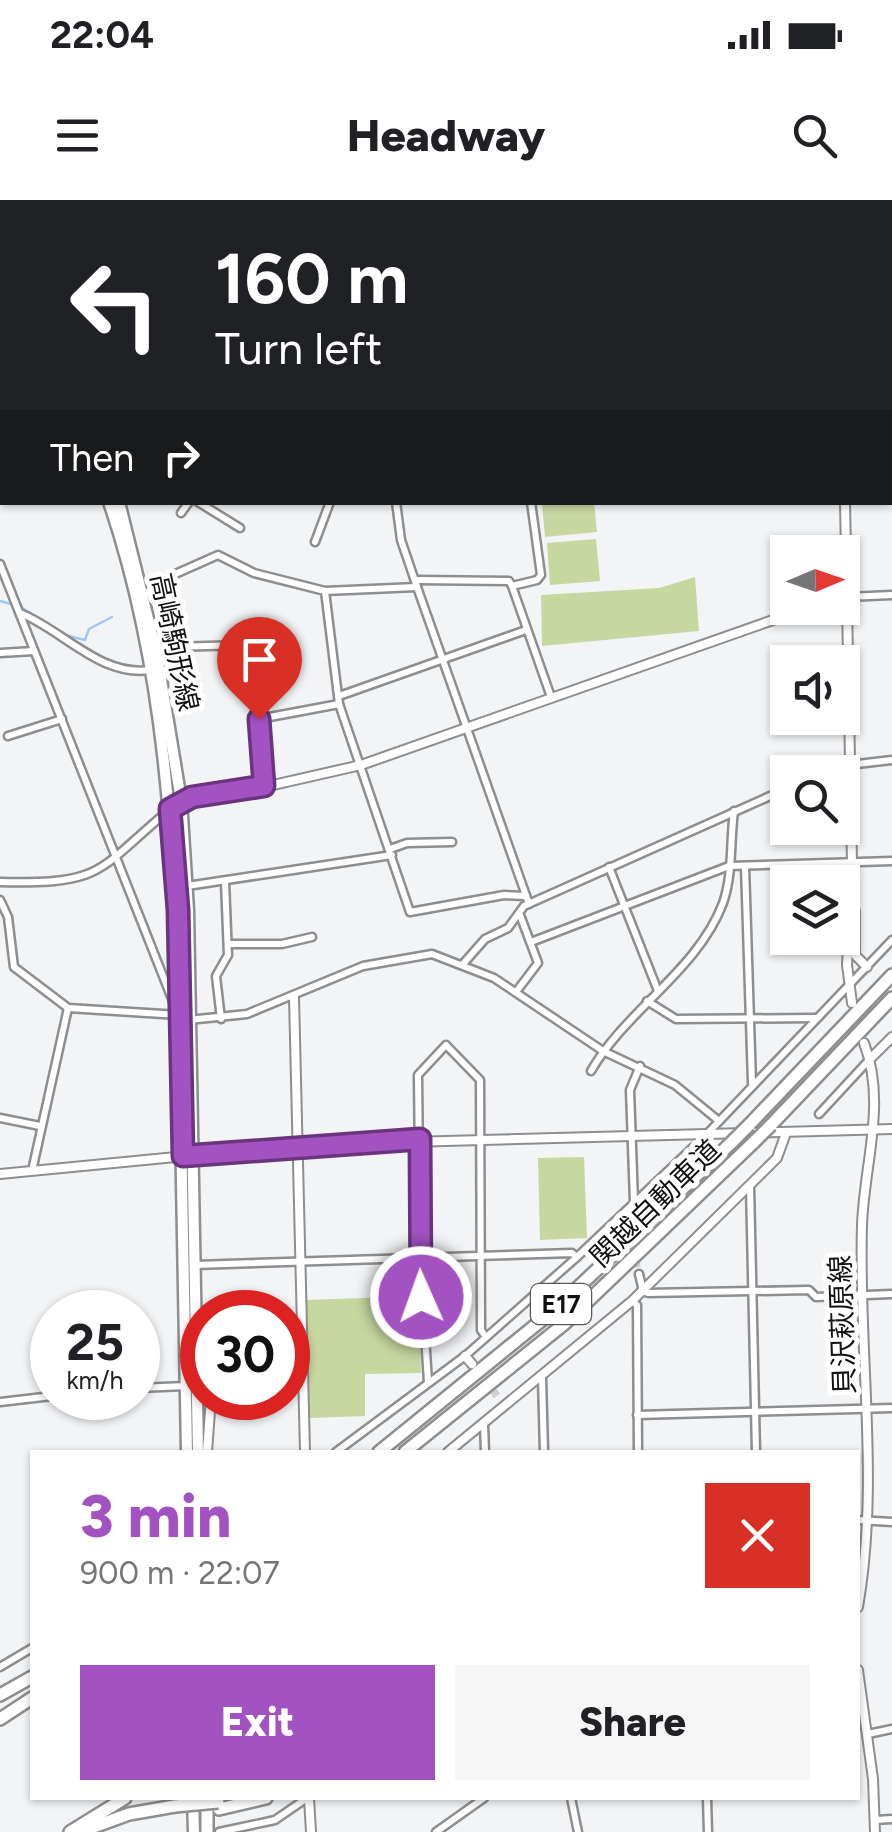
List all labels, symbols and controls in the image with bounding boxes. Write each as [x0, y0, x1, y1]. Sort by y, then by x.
text: 22:04 [50, 12, 154, 58]
icon: menu [50, 108, 105, 163]
text: Headway [347, 108, 545, 162]
icon: search [787, 108, 842, 163]
text: 160 m [215, 236, 408, 321]
icon: left [50, 240, 180, 370]
text: Turn left [215, 321, 382, 375]
icon: right [154, 430, 209, 485]
text: Then [50, 435, 134, 481]
north arrow [770, 535, 860, 625]
map controls [770, 535, 860, 955]
street label: 高崎駒形線 [144, 570, 206, 714]
pin [217, 617, 302, 720]
icon: arrive [232, 632, 287, 687]
button: sound [770, 645, 860, 735]
button: search [770, 755, 860, 845]
button: layers [770, 865, 860, 955]
street label: 関越自動車道 [583, 1132, 727, 1274]
position arrow [369, 1245, 473, 1349]
street label: 貝沢萩原線 [823, 1254, 861, 1396]
road number: E17 [531, 1284, 591, 1324]
speed limit sign: 30 [180, 1290, 310, 1420]
text: 25 [66, 1312, 124, 1373]
text: km/h [66, 1365, 124, 1395]
text: 3 min [80, 1480, 232, 1552]
button: close [705, 1483, 810, 1588]
text: 900 m · 22:07 [80, 1554, 280, 1592]
button: Exit [80, 1665, 435, 1780]
button: Share [455, 1665, 810, 1780]

